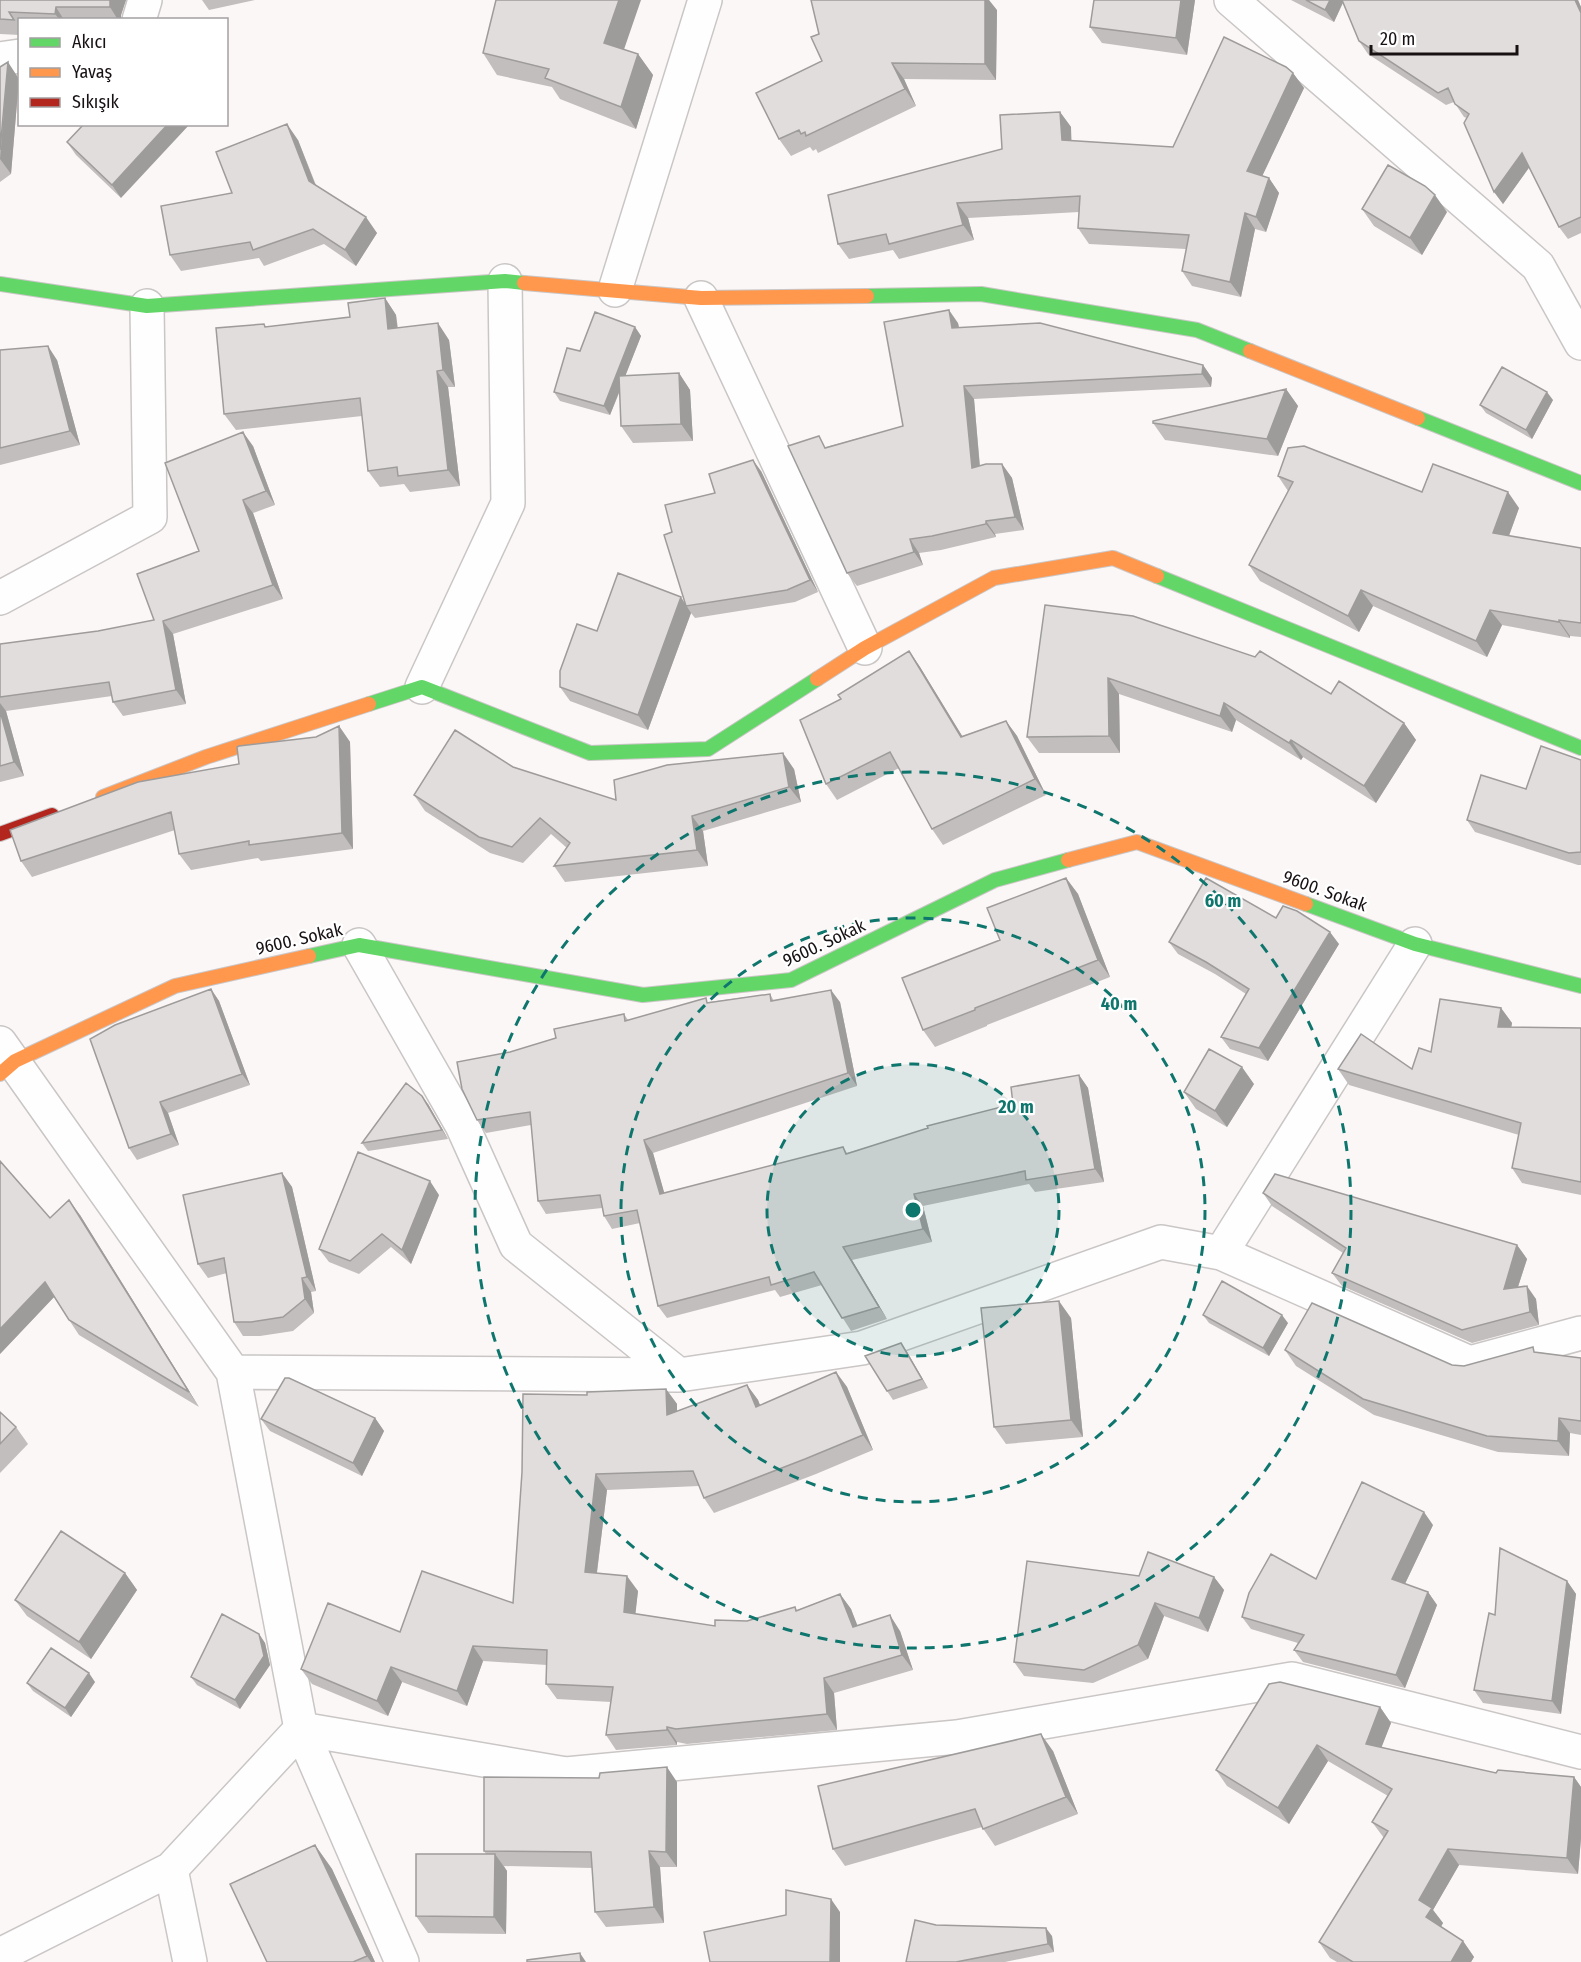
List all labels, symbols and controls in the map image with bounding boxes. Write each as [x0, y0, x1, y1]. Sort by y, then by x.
legend [18, 18, 228, 126]
scale bar [1371, 18, 1516, 56]
text: 20 m [1380, 28, 1415, 50]
text: Akıcı [72, 31, 107, 53]
text: Yavaş [72, 61, 113, 83]
text: Sıkışık [72, 91, 120, 113]
street label: 9600. Sokak [1280, 866, 1371, 917]
text: 60 m [1205, 890, 1241, 912]
street label: 9600. Sokak [779, 914, 869, 972]
street label: 9600. Sokak [254, 918, 345, 960]
text: 40 m [1101, 993, 1137, 1015]
text: 20 m [997, 1096, 1034, 1118]
centre of rings [903, 1200, 923, 1220]

